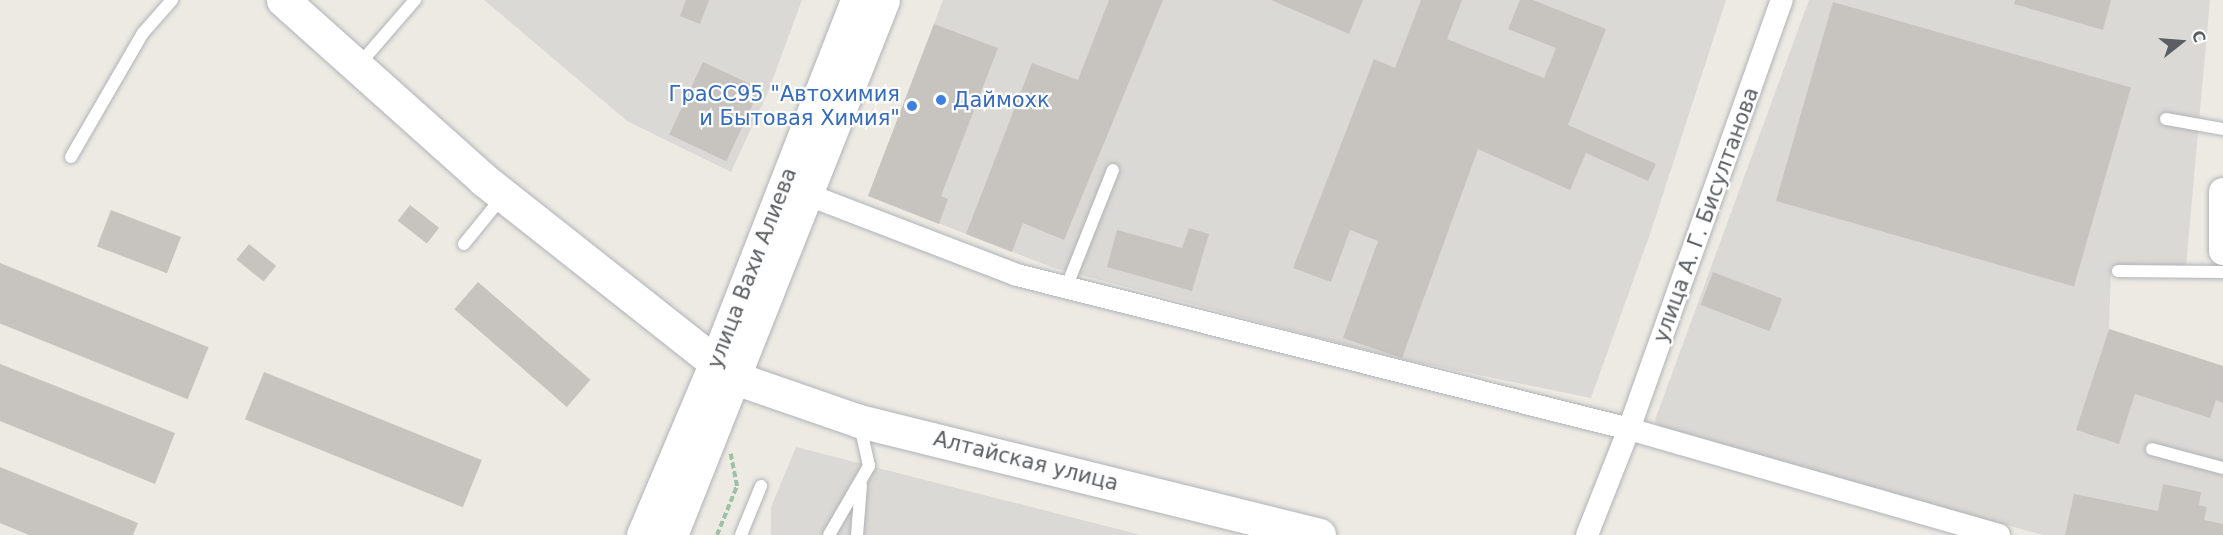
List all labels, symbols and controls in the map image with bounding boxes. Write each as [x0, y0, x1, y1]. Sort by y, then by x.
north arrow [2151, 12, 2211, 72]
text: С [2188, 28, 2209, 45]
place label: ГраСС95 "Автохимия и Бытовая Химия" [669, 81, 900, 131]
street label: улица А. Г. Бисултанова [1648, 84, 1764, 346]
place label: Даймохк [953, 87, 1050, 113]
marker: Даймохк [934, 93, 948, 107]
marker: ГраСС95 "Автохимия и Бытовая Химия" [905, 99, 919, 113]
street label: улица Вахи Алиева [702, 164, 802, 372]
street label: Алтайская улица [931, 426, 1121, 496]

